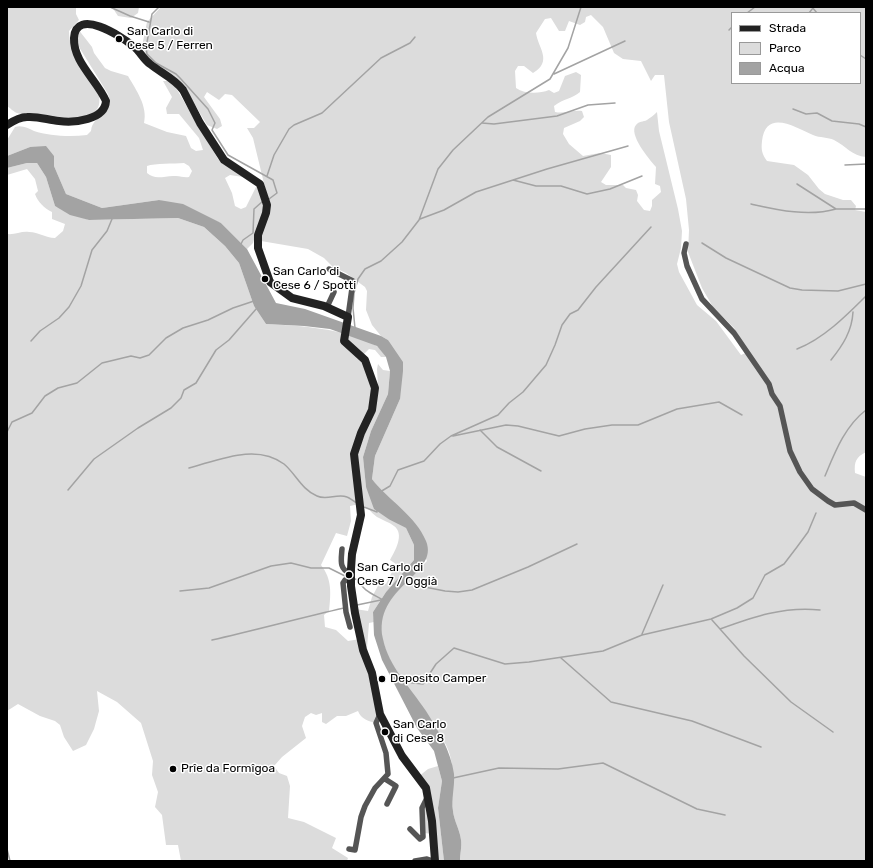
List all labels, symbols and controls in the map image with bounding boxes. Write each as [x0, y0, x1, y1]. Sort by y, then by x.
legend [731, 12, 861, 84]
text: Strada [769, 21, 806, 35]
place label: San Carlo di Cese 5 / Ferren [127, 25, 213, 53]
marker: San Carlo di Cese 5 / Ferren [114, 34, 124, 44]
text: Parco [769, 41, 801, 55]
text: Acqua [769, 61, 805, 75]
place label: San Carlo di Cese 6 / Spotti [273, 265, 356, 293]
marker: San Carlo di Cese 6 / Spotti [260, 274, 270, 284]
place label: San Carlo di Cese 7 / Oggià [357, 561, 437, 589]
marker: San Carlo di Cese 7 / Oggià [344, 570, 354, 580]
place label: Deposito Camper [390, 672, 486, 686]
marker: Deposito Camper [377, 674, 387, 684]
place label: San Carlo di Cese 8 [393, 718, 446, 746]
marker: San Carlo di Cese 8 [380, 727, 390, 737]
place label: Prîe da Formîgoa [181, 762, 275, 776]
marker: Prîe da Formîgoa [168, 764, 178, 774]

